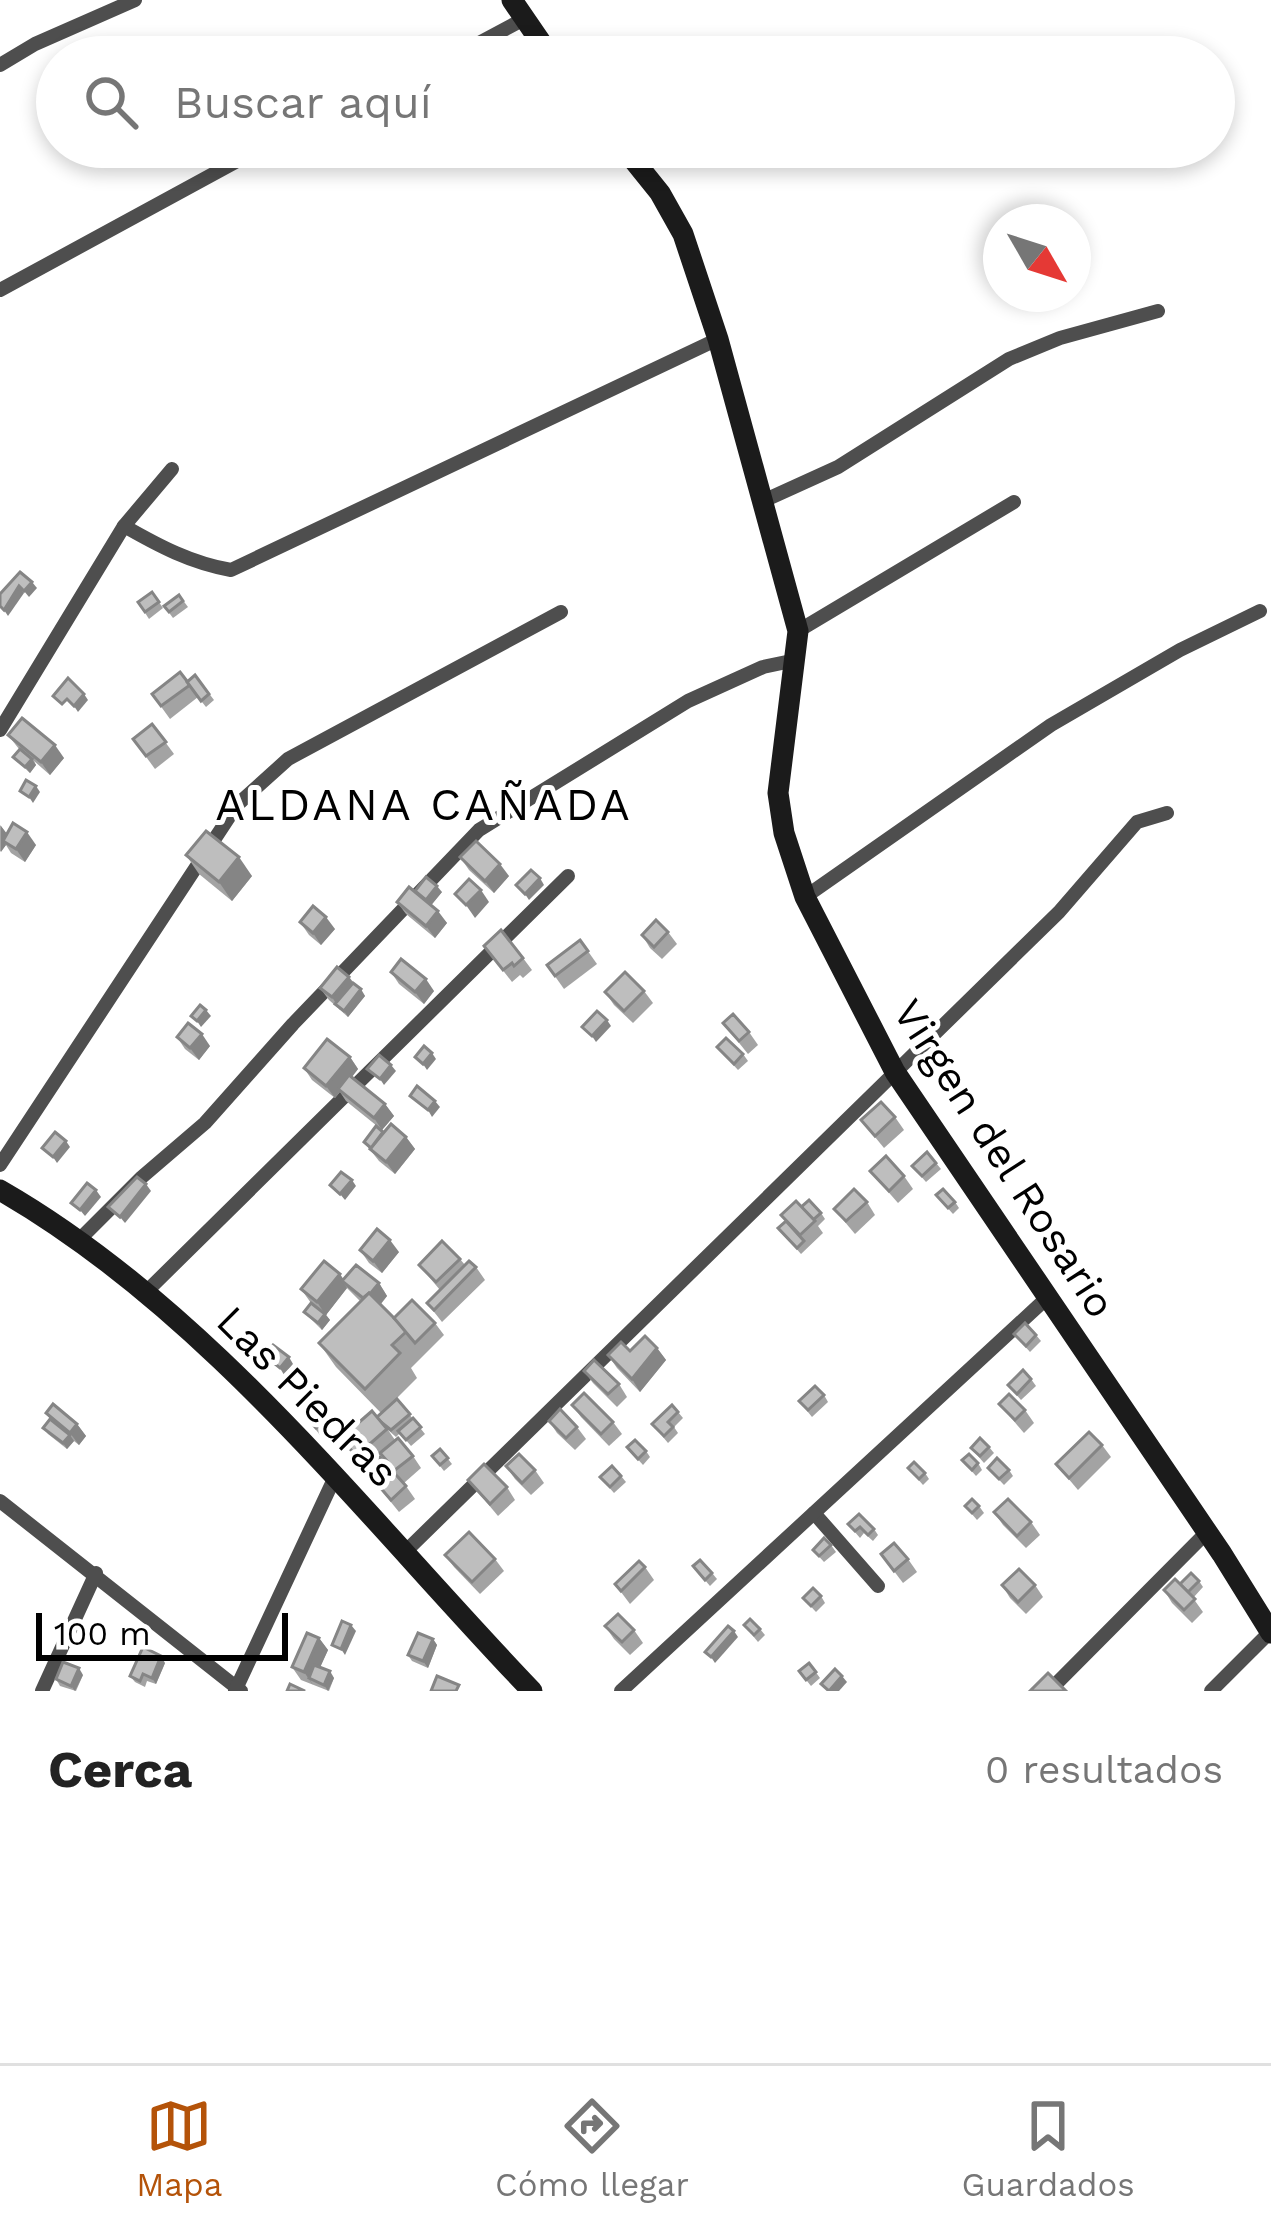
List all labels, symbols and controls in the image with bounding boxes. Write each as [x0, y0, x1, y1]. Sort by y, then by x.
search box [36, 36, 1235, 168]
icon: search [78, 69, 144, 135]
text: Buscar aquí [174, 76, 432, 129]
north arrow [983, 204, 1091, 312]
district label: ALDANA CAÑADA [215, 778, 633, 831]
street label: Virgen del Rosario [883, 990, 1126, 1327]
street label: Las Piedras [207, 1296, 408, 1497]
scale bar [36, 1607, 288, 1660]
text: 100 m [54, 1614, 151, 1653]
text: Cerca [48, 1740, 192, 1799]
text: 0 resultados [985, 1747, 1223, 1792]
tab: Mapa [136, 2093, 222, 2204]
tab: Cómo llegar [495, 2093, 689, 2204]
tab: Guardados [962, 2093, 1135, 2204]

